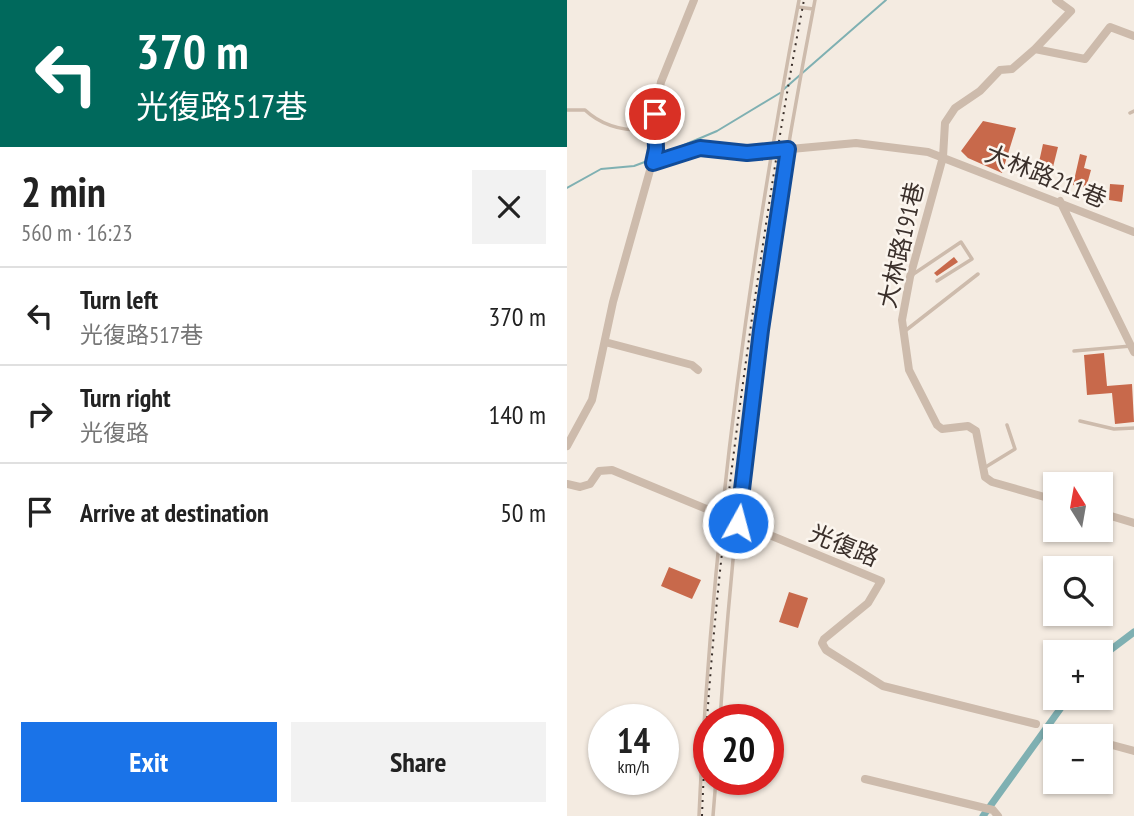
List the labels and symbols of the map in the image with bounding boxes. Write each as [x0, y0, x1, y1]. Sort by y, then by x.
pin [625, 84, 685, 144]
street label: 大林路211巷 [981, 138, 1111, 214]
street label: 大林路191巷 [871, 179, 931, 311]
north arrow [1043, 472, 1113, 542]
position arrow [701, 486, 775, 560]
street label: 光復路 [805, 517, 883, 573]
speed limit sign: 20 [693, 704, 784, 795]

